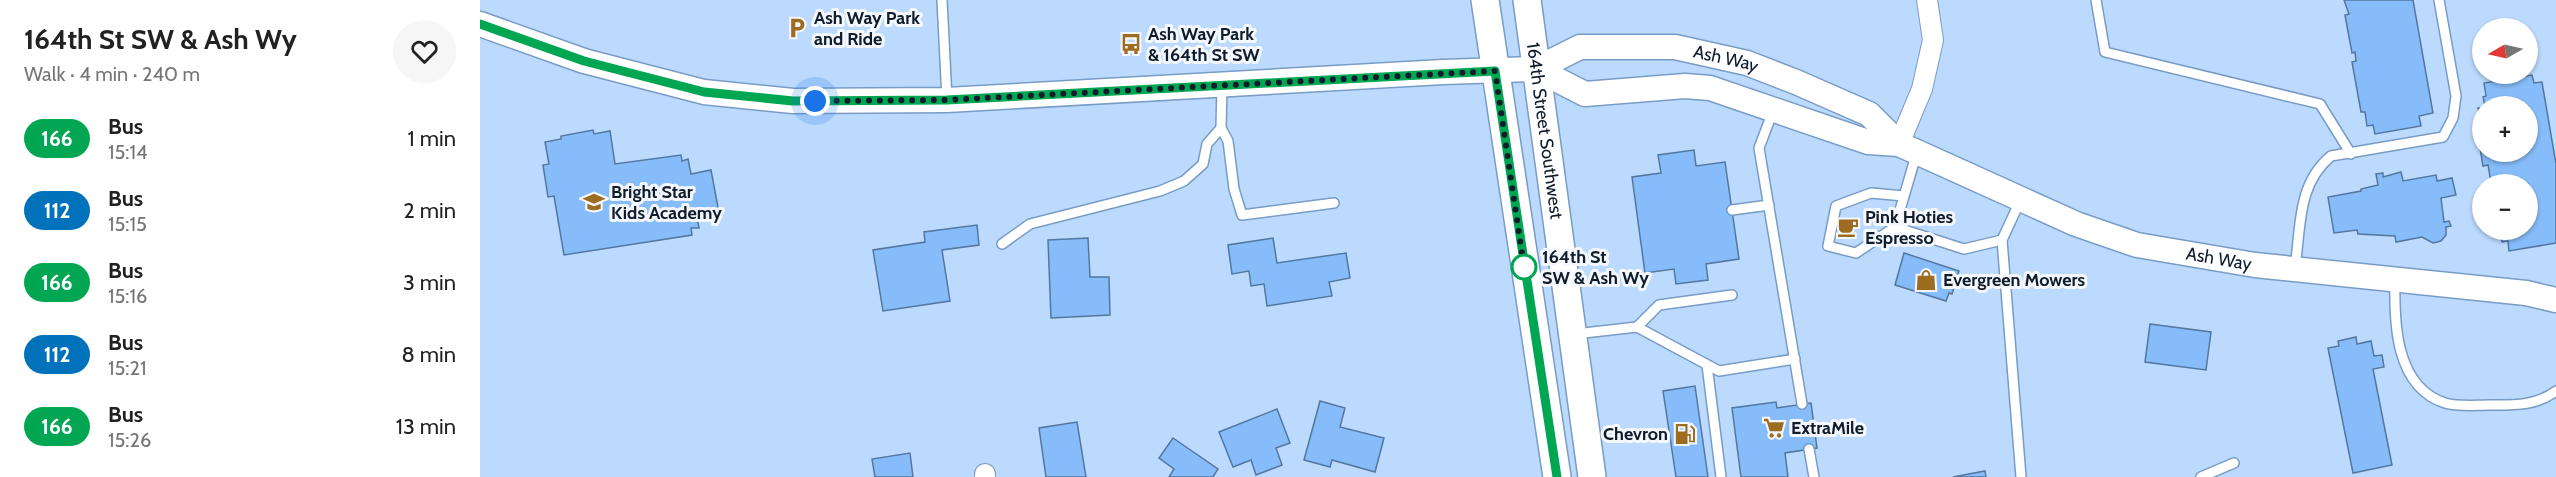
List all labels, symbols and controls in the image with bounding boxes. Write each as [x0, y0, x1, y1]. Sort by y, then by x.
place label: Ash Way Park and Ride [814, 7, 920, 50]
parking icon: Ash Way Park and Ride [785, 16, 809, 40]
north arrow [2472, 18, 2538, 84]
map controls [2472, 18, 2538, 240]
button: heart [393, 20, 456, 83]
text: 164th St SW & Ash Wy [24, 22, 297, 56]
place label: Ash Way Park & 164th St SW [1148, 23, 1260, 66]
bus stop icon: Ash Way Park & 164th St SW [1119, 32, 1143, 56]
street label: Ash Way [1691, 40, 1762, 77]
street label: 164th Street Southwest [1522, 41, 1568, 221]
text: Walk · 4 min · 240 m [24, 62, 200, 86]
your location [800, 86, 830, 116]
button: + [2472, 96, 2538, 162]
text: Bus [108, 113, 143, 140]
text: 1 min [408, 125, 456, 152]
text: 166 [41, 126, 73, 151]
text: 15:14 [108, 140, 148, 164]
button: − [2472, 174, 2538, 240]
place label: Bright Star Kids Academy [611, 181, 722, 224]
text: Bus [108, 185, 143, 212]
school or university icon: Bright Star Kids Academy [582, 190, 606, 214]
text: 2 min [403, 197, 456, 224]
text: 112 [44, 198, 70, 223]
place label: Pink Hoties Espresso [1865, 206, 1953, 249]
text: 15:15 [108, 212, 147, 236]
cafe icon: Pink Hoties Espresso [1836, 215, 1860, 239]
street label: Ash Way [2184, 243, 2253, 275]
place label: 164th St SW & Ash Wy [1542, 246, 1649, 289]
marker: 164th St SW & Ash Wy [1511, 254, 1537, 280]
text: Bus [108, 257, 143, 284]
shop icon: Evergreen Mowers [1914, 268, 1938, 292]
text: 3 min [403, 269, 456, 296]
place label: Evergreen Mowers [1943, 269, 2086, 291]
text: 166 [41, 270, 73, 295]
text: 15:16 [108, 284, 147, 308]
text: Bus [108, 329, 143, 356]
text: 8 min [401, 341, 456, 368]
text: 112 [44, 342, 70, 367]
text: 15:21 [108, 356, 147, 380]
text: Bus [108, 401, 143, 428]
text: 13 min [396, 413, 456, 440]
text: 166 [41, 414, 73, 439]
supermarket icon: ExtraMile [1762, 416, 1786, 440]
place label: ExtraMile [1791, 417, 1864, 439]
fuel station icon: Chevron [1673, 422, 1697, 446]
place label: Chevron [1603, 423, 1668, 445]
text: 15:26 [108, 428, 151, 452]

